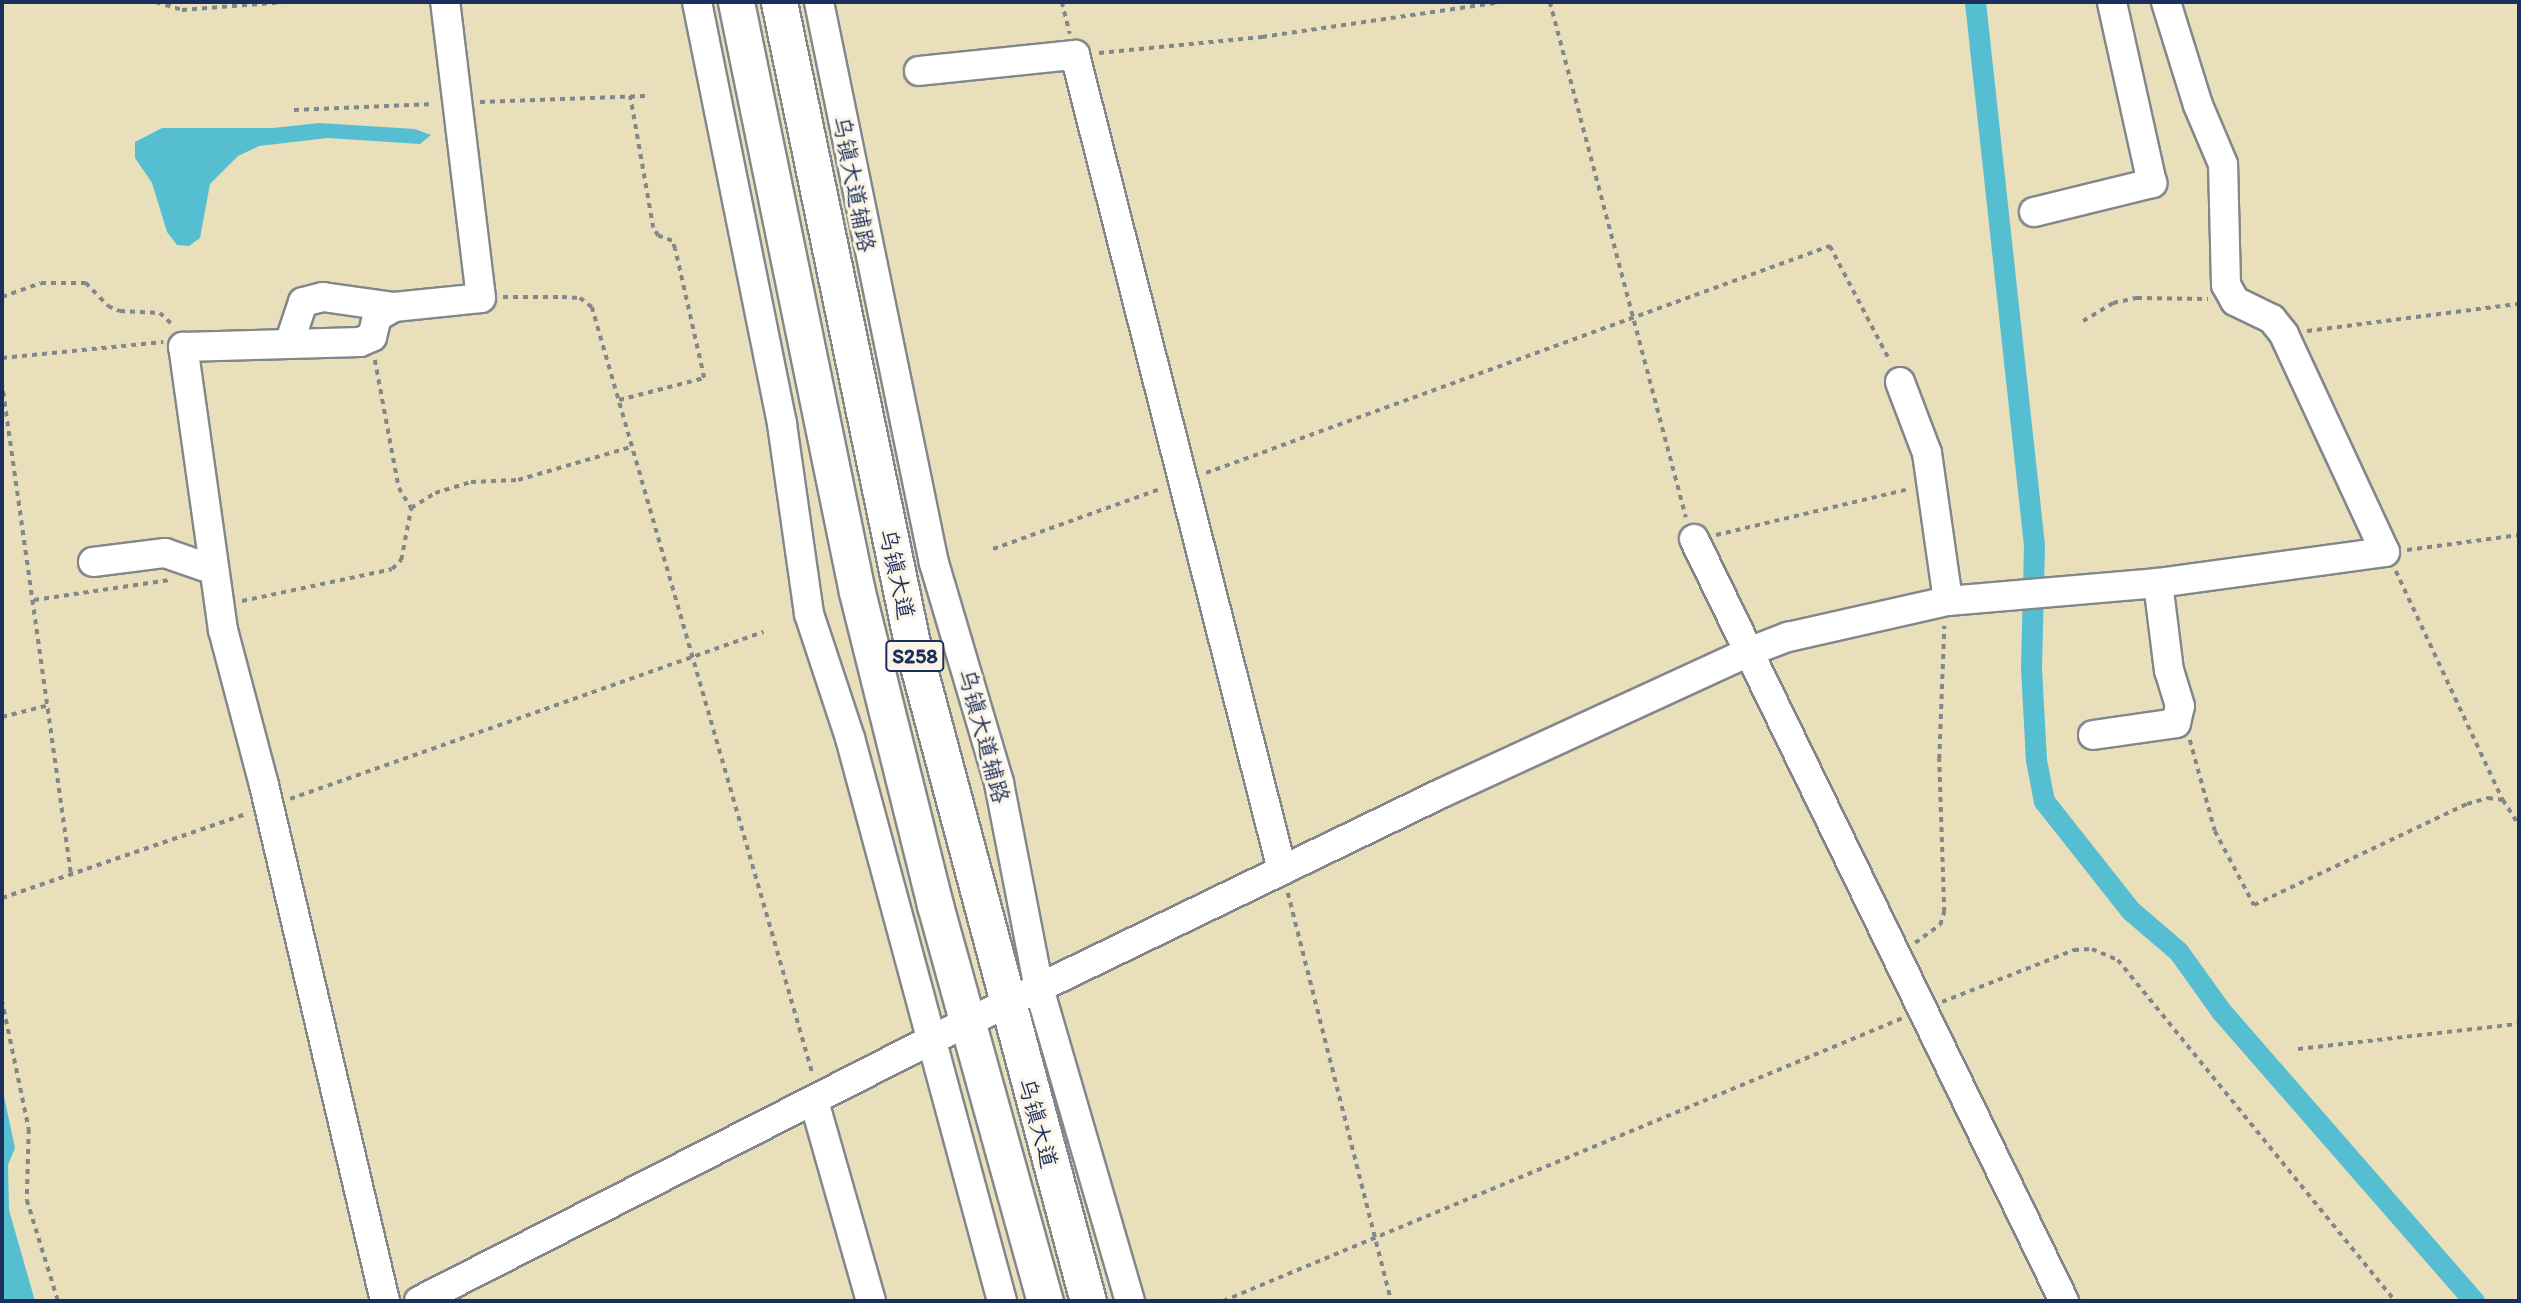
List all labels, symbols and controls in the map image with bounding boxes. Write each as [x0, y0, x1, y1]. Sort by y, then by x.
street label: 乌镇大道辅路 [827, 114, 881, 254]
street label: 乌镇大道 [874, 526, 920, 622]
road number: S258 [885, 638, 945, 674]
street label: 乌镇大道辅路 [953, 666, 1015, 806]
street label: 乌镇大道 [1013, 1075, 1063, 1171]

